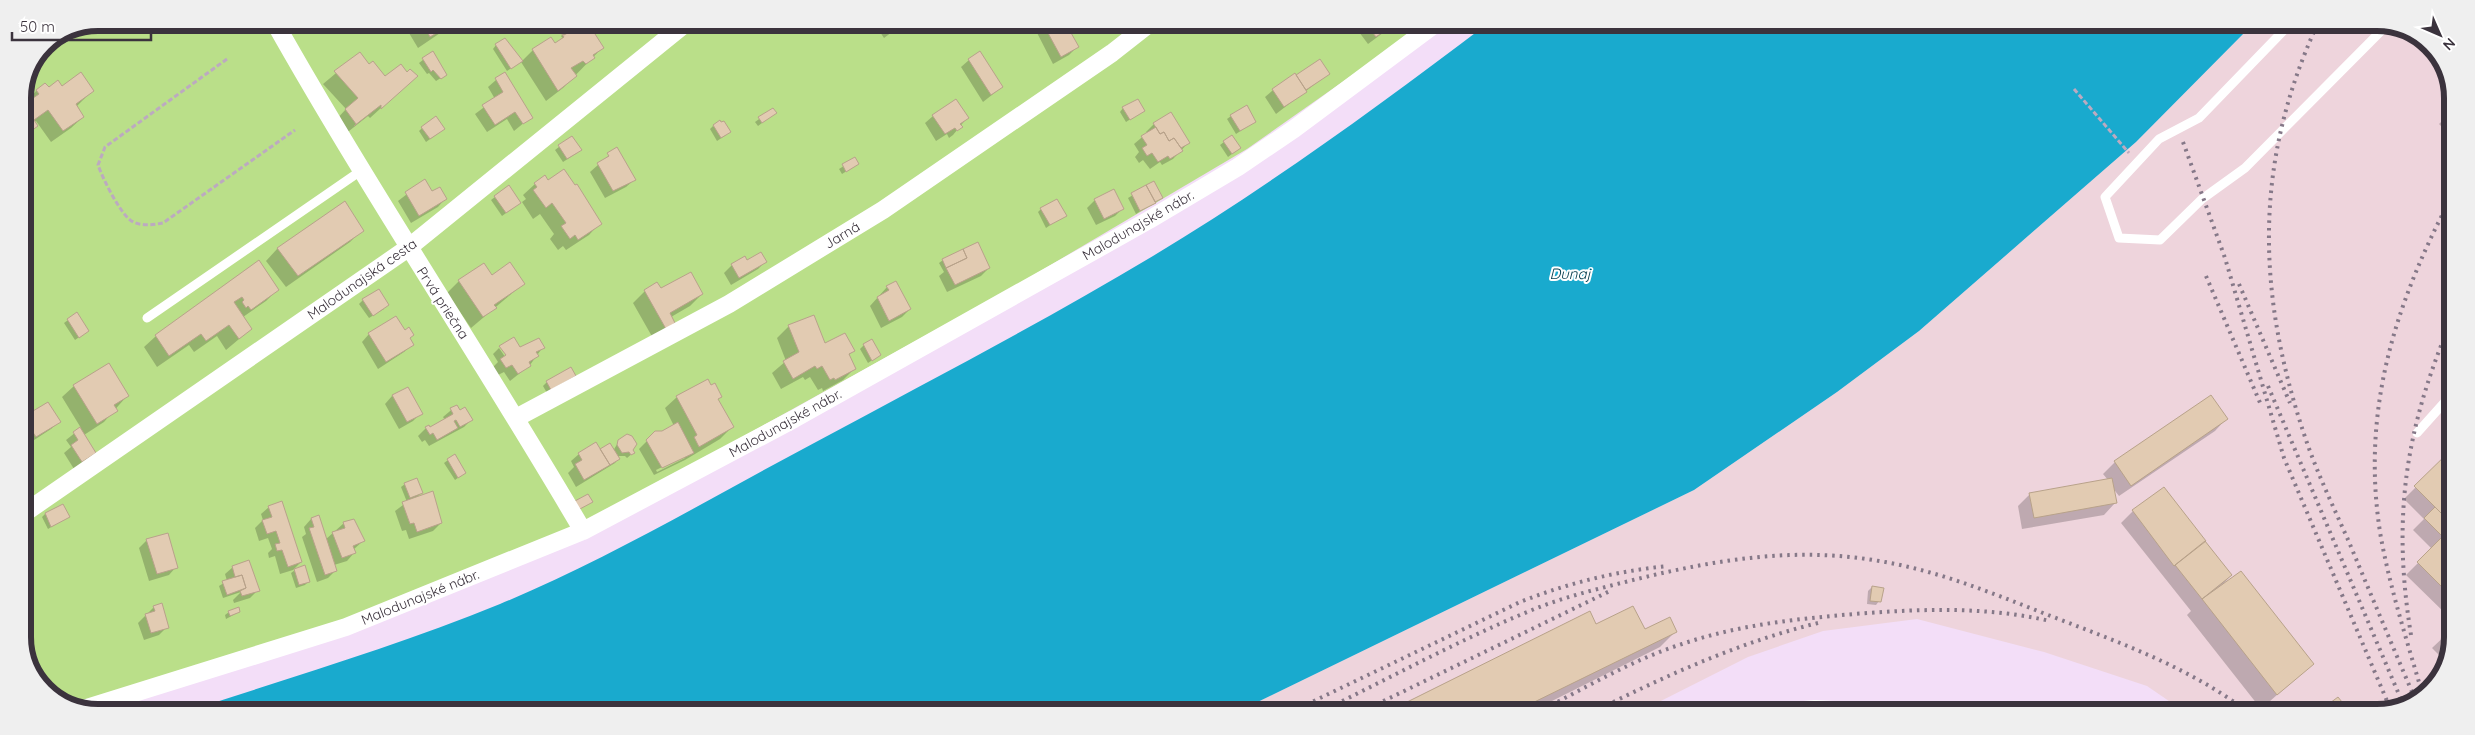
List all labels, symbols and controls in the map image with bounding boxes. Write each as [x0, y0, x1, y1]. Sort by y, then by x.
scale bar [12, 10, 151, 42]
north arrow [2415, 10, 2465, 60]
text: 50 m [20, 17, 55, 36]
text: N [2439, 34, 2459, 54]
street label: Malodunajské nábr. [1079, 186, 1197, 264]
street label: Jarná [821, 217, 863, 253]
street label: Malodunajská cesta [304, 234, 420, 324]
street label: Prvá priečna [413, 263, 473, 343]
water label: Dunaj [1549, 264, 1592, 283]
street label: Malodunajské nábr. [726, 385, 844, 461]
street label: Malodunajské nábr. [358, 565, 482, 629]

